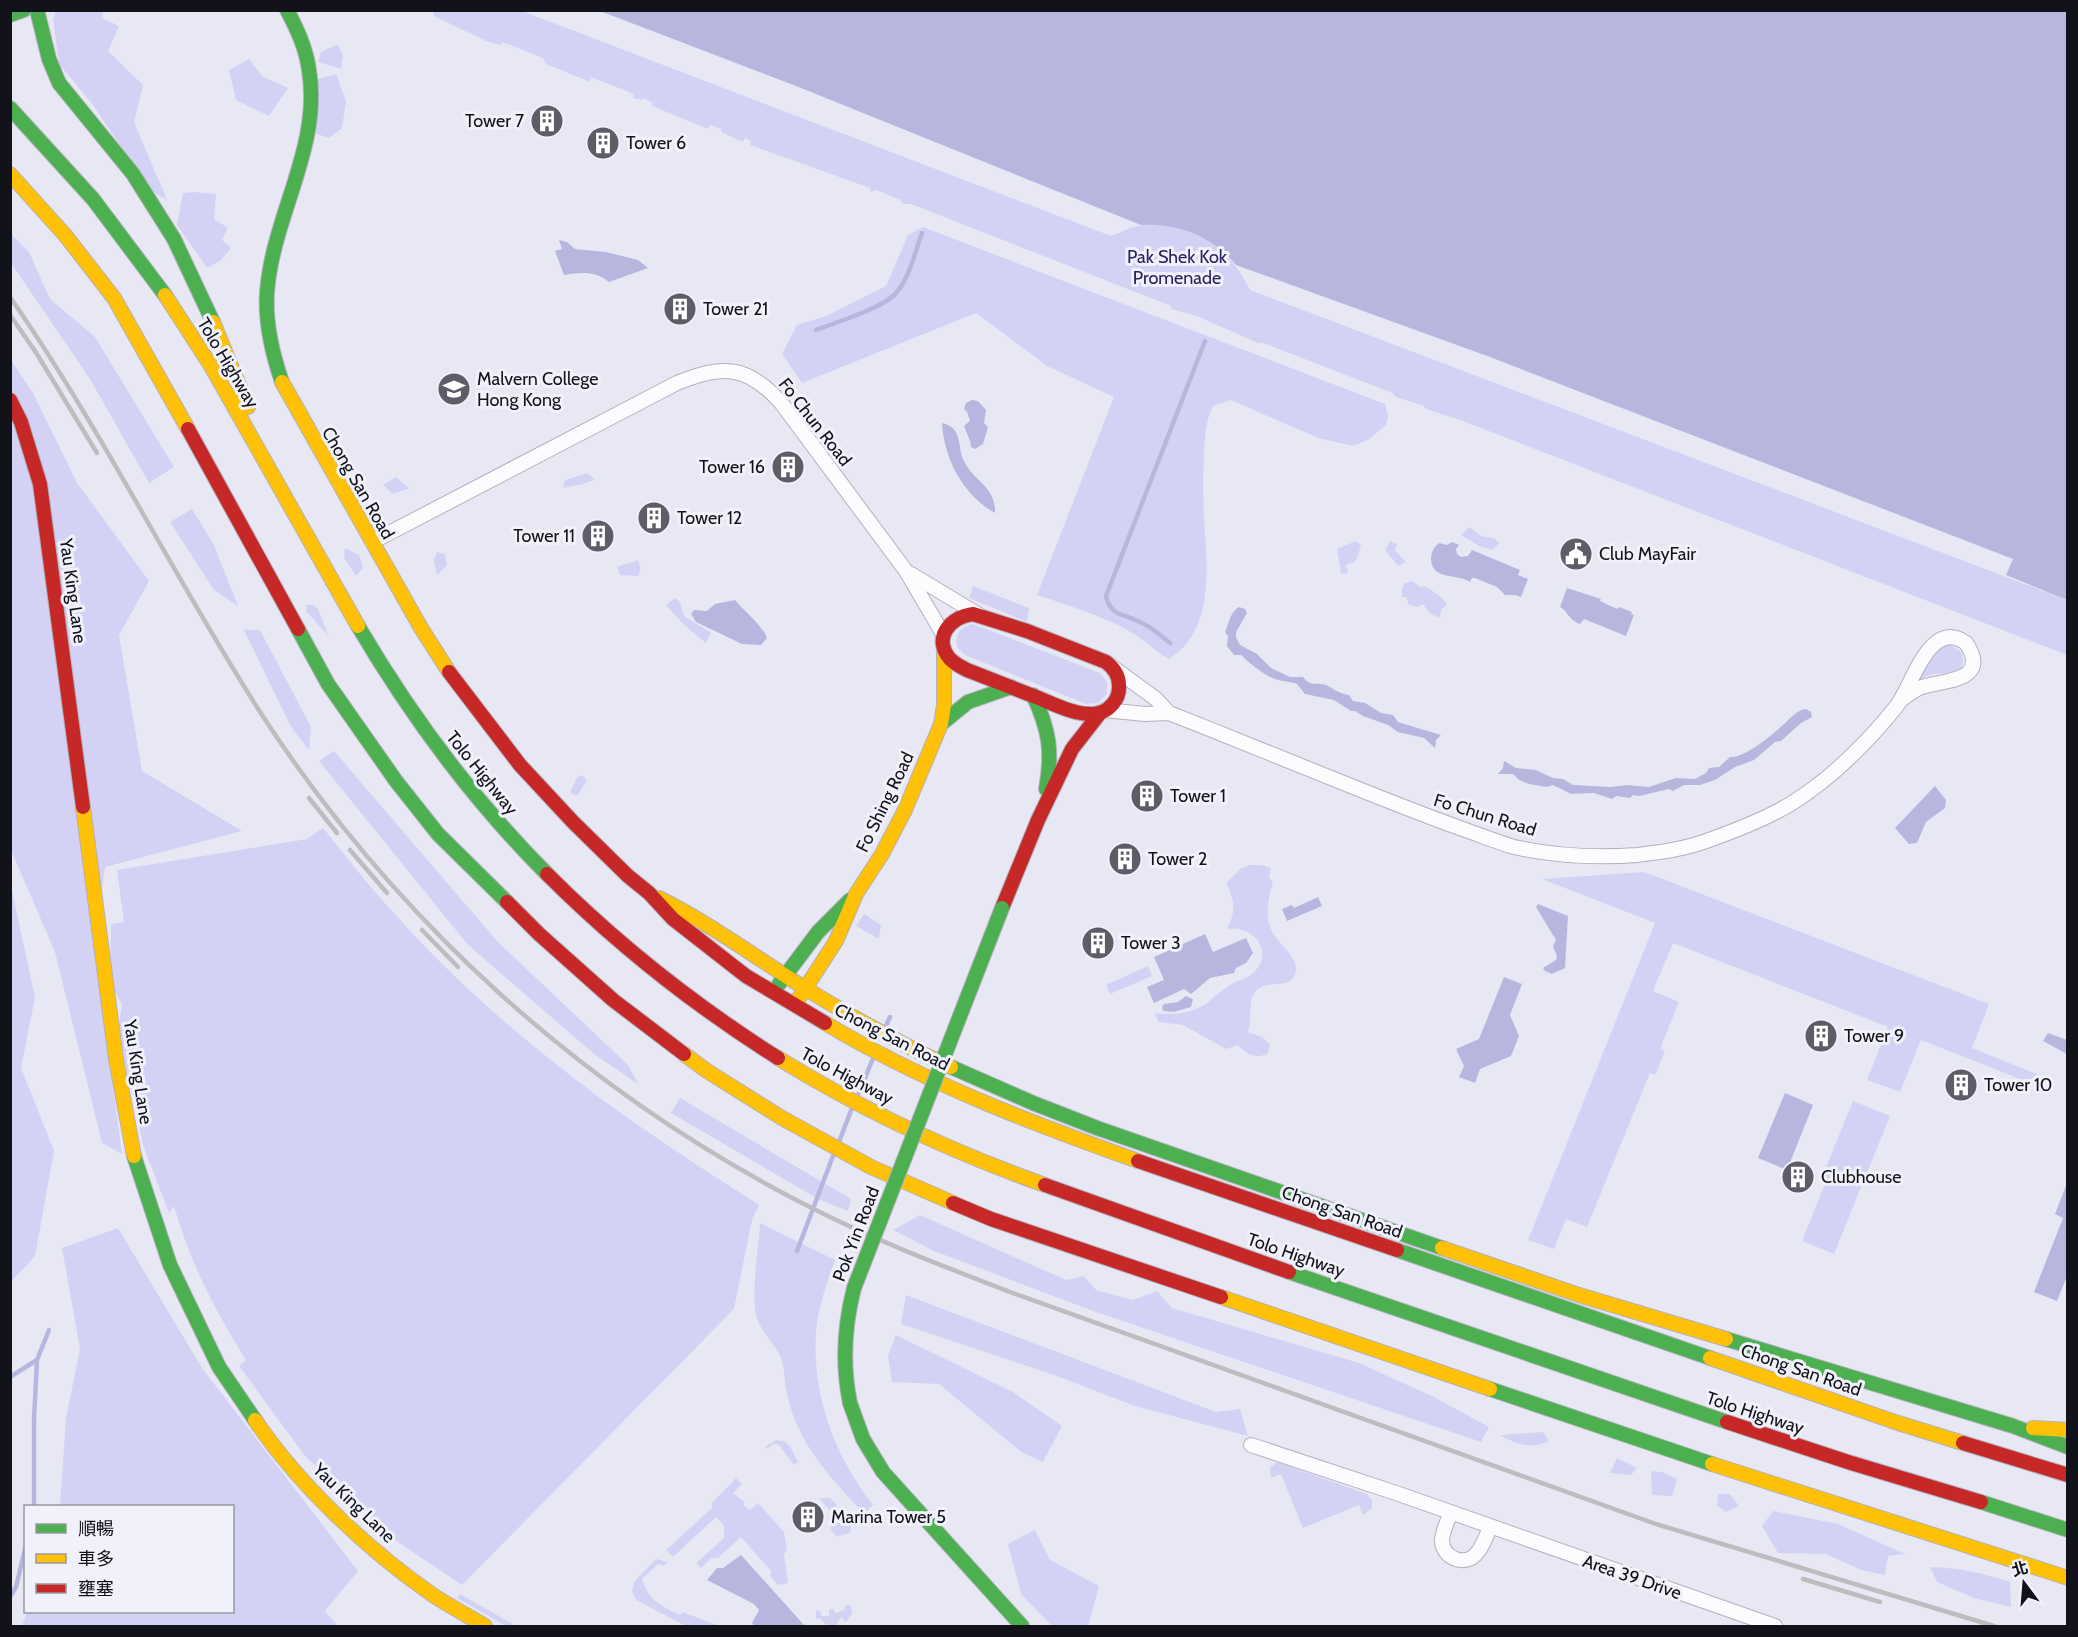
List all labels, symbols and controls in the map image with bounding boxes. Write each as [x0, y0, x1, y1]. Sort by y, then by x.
building icon: Tower 7 [529, 103, 565, 139]
place label: Tower 7 [465, 110, 524, 132]
building icon: Tower 6 [585, 125, 621, 161]
place label: Tower 6 [626, 132, 686, 154]
park label: Pak Shek Kok Promenade [1127, 246, 1228, 289]
building icon: Tower 21 [662, 291, 698, 327]
place label: Tower 21 [703, 298, 768, 320]
street label: Tolo Highway [192, 314, 264, 412]
place label: Malvern College Hong Kong [477, 368, 599, 411]
school or university icon: Malvern College Hong Kong [436, 371, 472, 407]
street label: Fo Chun Road [774, 373, 856, 471]
street label: Chong San Road [317, 423, 399, 543]
building icon: Tower 16 [770, 449, 806, 485]
place label: Tower 16 [699, 456, 765, 478]
building icon: Tower 12 [636, 500, 672, 536]
place label: Tower 12 [677, 507, 742, 529]
building icon: Tower 11 [580, 518, 616, 554]
place label: Tower 11 [513, 525, 575, 547]
street label: Yau King Lane [55, 536, 91, 645]
public building icon: Club MayFair [1558, 536, 1594, 572]
place label: Club MayFair [1599, 543, 1696, 565]
street label: Tolo Highway [442, 727, 522, 819]
street label: Fo Shing Road [851, 748, 919, 856]
building icon: Tower 1 [1129, 778, 1165, 814]
place label: Tower 1 [1170, 785, 1226, 807]
street label: Fo Chun Road [1431, 789, 1539, 841]
building icon: Tower 2 [1107, 841, 1143, 877]
place label: Tower 2 [1148, 848, 1207, 870]
building icon: Tower 3 [1080, 925, 1116, 961]
place label: Tower 3 [1121, 932, 1181, 954]
street label: Chong San Road [831, 999, 953, 1075]
street label: Yau King Lane [119, 1017, 157, 1126]
building icon: Tower 9 [1803, 1018, 1839, 1054]
place label: Tower 9 [1844, 1025, 1904, 1047]
street label: Tolo Highway [797, 1042, 897, 1110]
building icon: Tower 10 [1943, 1067, 1979, 1103]
place label: Tower 10 [1984, 1074, 2052, 1096]
building icon: Clubhouse [1780, 1159, 1816, 1195]
place label: Clubhouse [1821, 1166, 1902, 1188]
street label: Chong San Road [1279, 1181, 1405, 1243]
street label: Pok Yin Road [828, 1183, 884, 1285]
street label: Tolo Highway [1244, 1228, 1348, 1282]
street label: Chong San Road [1738, 1339, 1864, 1401]
street label: Tolo Highway [1703, 1387, 1807, 1439]
street label: Yau King Lane [308, 1458, 400, 1548]
building icon: Marina Tower 5 [790, 1499, 826, 1535]
legend [24, 1505, 234, 1613]
place label: Marina Tower 5 [831, 1506, 946, 1528]
text: 順暢 [78, 1518, 114, 1540]
text: 車多 [78, 1548, 114, 1570]
street label: Area 39 Drive [1580, 1550, 1684, 1604]
north arrow [1994, 1553, 2054, 1613]
text: 北 [2010, 1558, 2030, 1580]
text: 壅塞 [78, 1578, 114, 1600]

